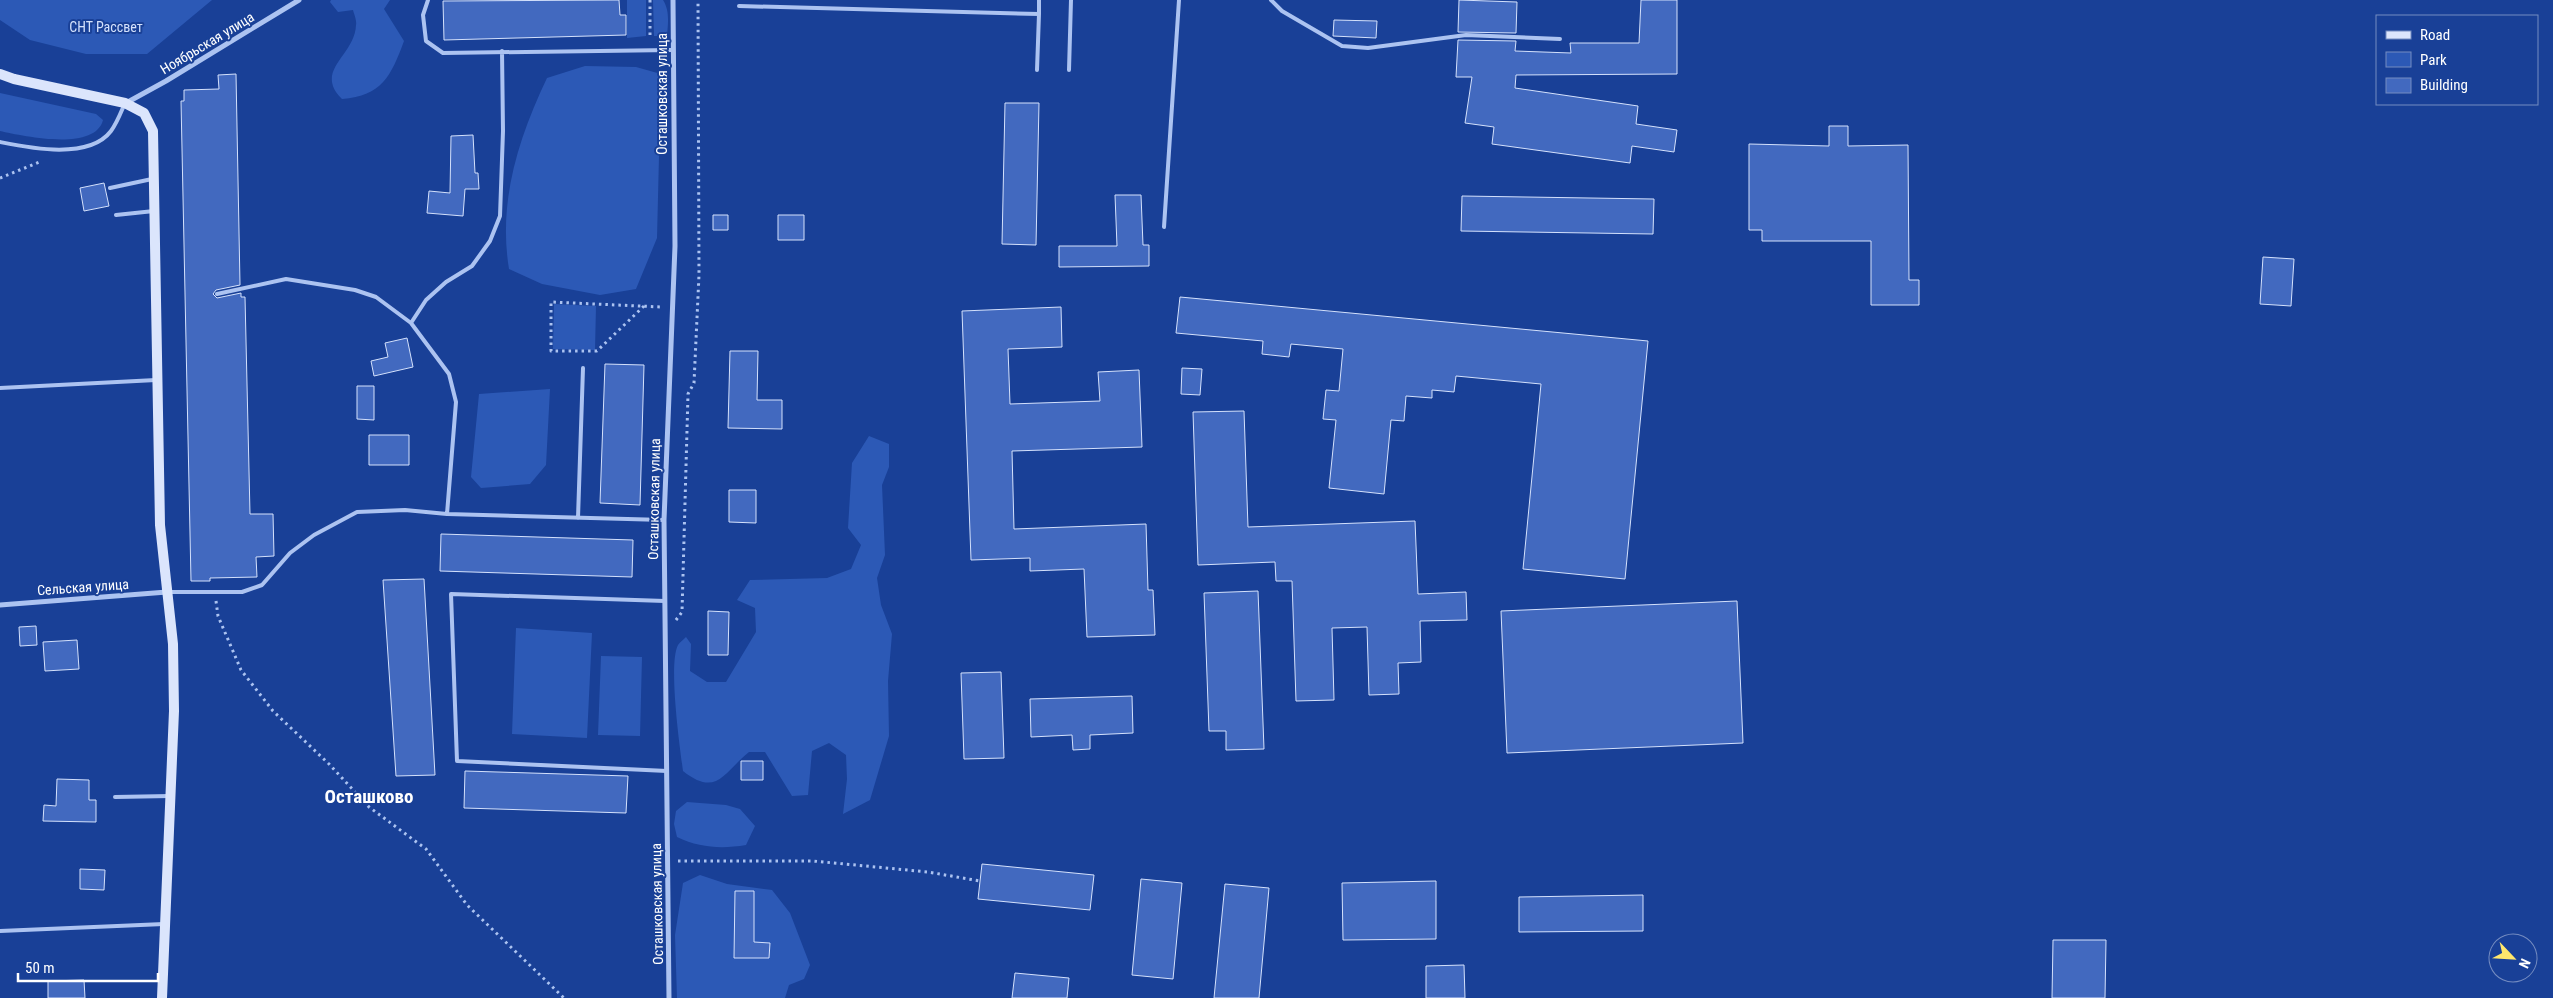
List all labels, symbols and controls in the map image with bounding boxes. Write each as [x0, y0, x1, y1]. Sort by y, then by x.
street label: Ноябрьская улица [157, 9, 257, 77]
legend [2376, 15, 2538, 105]
park label: СНТ Рассвет [69, 19, 143, 35]
text: Road [2420, 26, 2450, 44]
street label: Осташковская улица [654, 33, 670, 155]
text: Park [2420, 51, 2447, 69]
text: Building [2420, 76, 2468, 94]
street label: Осташковская улица [645, 438, 663, 560]
street label: Сельская улица [37, 576, 129, 598]
district label: Осташково [325, 785, 413, 808]
street label: Осташковская улица [648, 843, 666, 965]
north arrow [2488, 933, 2538, 983]
scale bar [18, 950, 158, 982]
text: N [2516, 956, 2534, 971]
text: 50 m [25, 959, 55, 977]

